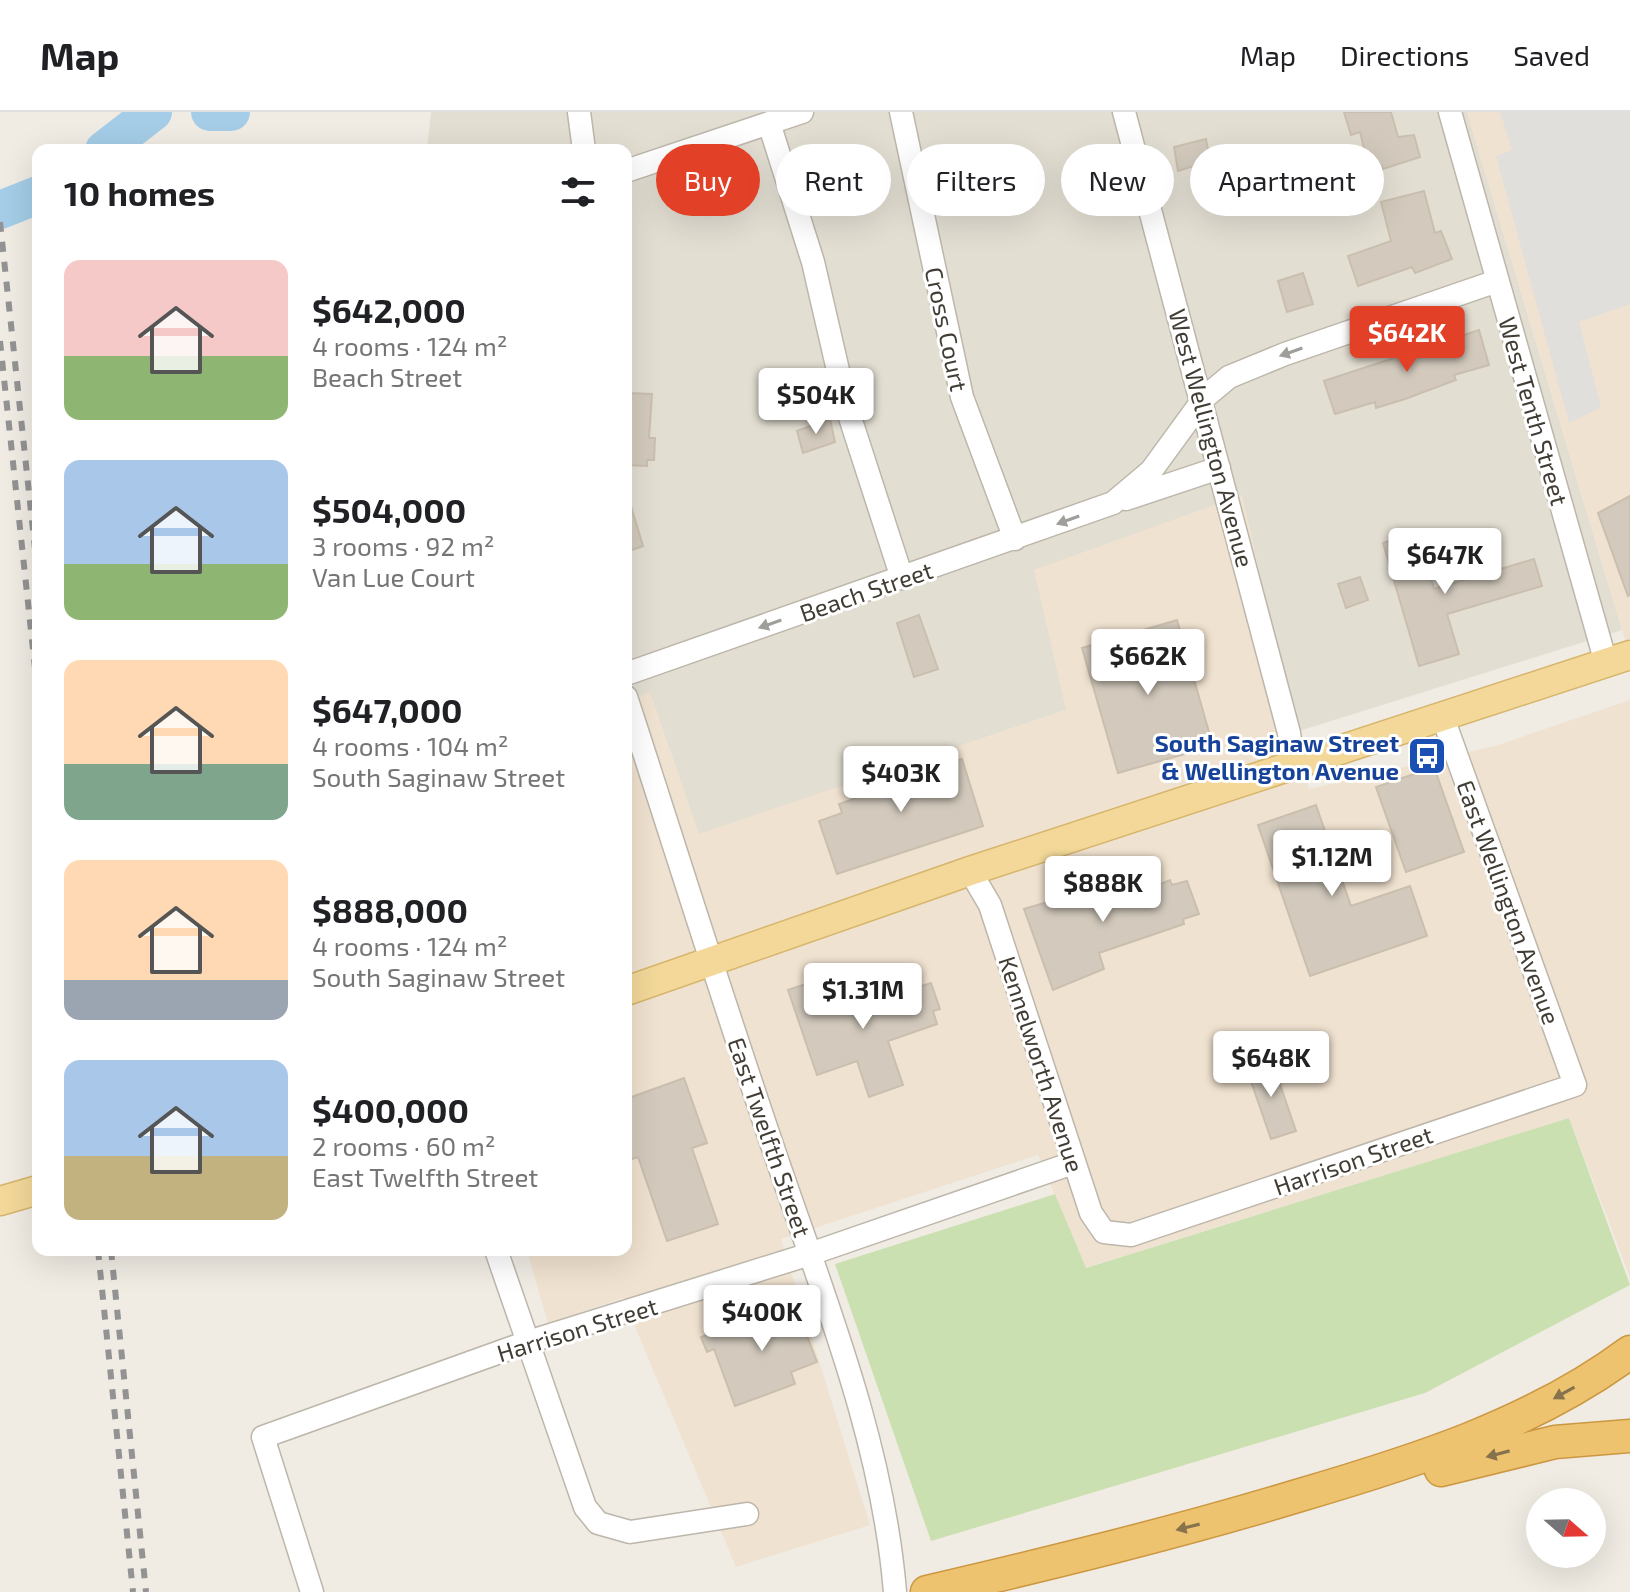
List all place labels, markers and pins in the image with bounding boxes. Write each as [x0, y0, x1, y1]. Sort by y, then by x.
pin: $642K [1351, 306, 1463, 374]
pin: $504K [760, 368, 872, 436]
pin: $647K [1389, 528, 1501, 596]
pin: $662K [1092, 629, 1204, 697]
place label: South Saginaw Street & Wellington Avenue [1155, 728, 1399, 785]
bus stop icon: South Saginaw Street & Wellington Avenue [1406, 735, 1448, 777]
pin: $403K [845, 746, 957, 814]
pin: $1.12M [1267, 830, 1397, 898]
pin: $888K [1047, 856, 1159, 924]
pin: $1.31M [798, 963, 928, 1031]
pin: $648K [1215, 1031, 1327, 1099]
pin: $400K [706, 1285, 818, 1353]

